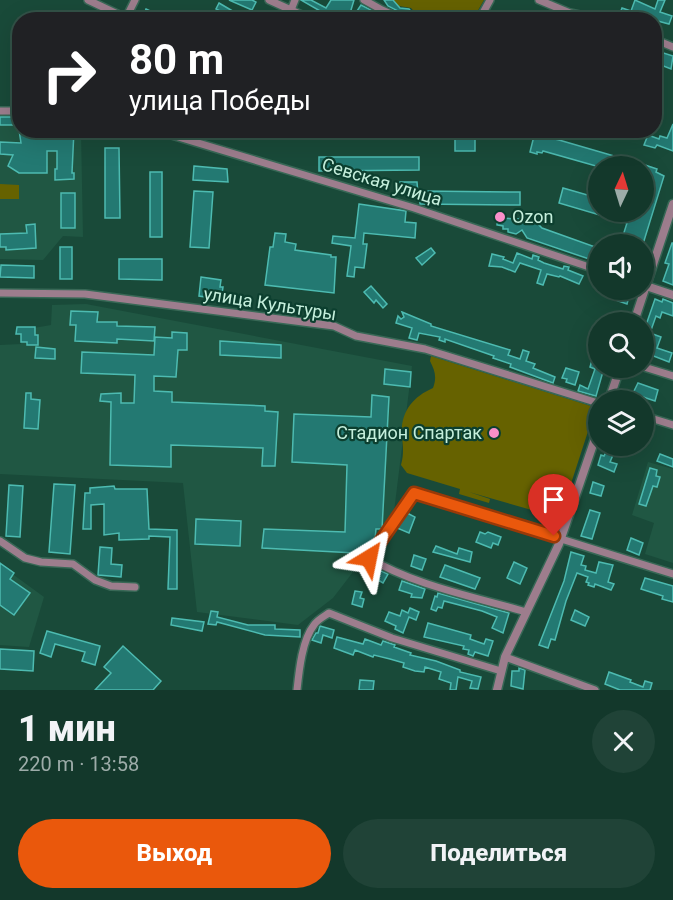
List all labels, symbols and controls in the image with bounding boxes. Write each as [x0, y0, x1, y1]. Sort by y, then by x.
text: 80 m [129, 35, 224, 84]
icon: right [30, 36, 108, 114]
text: улица Победы [129, 85, 311, 117]
street label: Севская улица [320, 153, 445, 210]
north arrow [588, 156, 654, 222]
map controls [588, 156, 654, 456]
place label: Ozon [512, 206, 553, 227]
marker: Ozon [493, 210, 507, 224]
button: sound [588, 234, 654, 300]
street label: улица Культуры [202, 283, 338, 324]
button: search [588, 312, 654, 378]
button: layers [588, 390, 654, 456]
place label: Стадион Спартак [336, 422, 482, 443]
marker: Стадион Спартак [487, 426, 501, 440]
pin [528, 474, 579, 536]
icon: arrive [537, 483, 570, 516]
position arrow [337, 526, 401, 590]
text: 1 мин [18, 708, 116, 750]
button: close [592, 710, 655, 773]
text: 220 m · 13:58 [18, 752, 139, 776]
button: Выход [18, 819, 331, 888]
button: Поделиться [343, 819, 655, 888]

